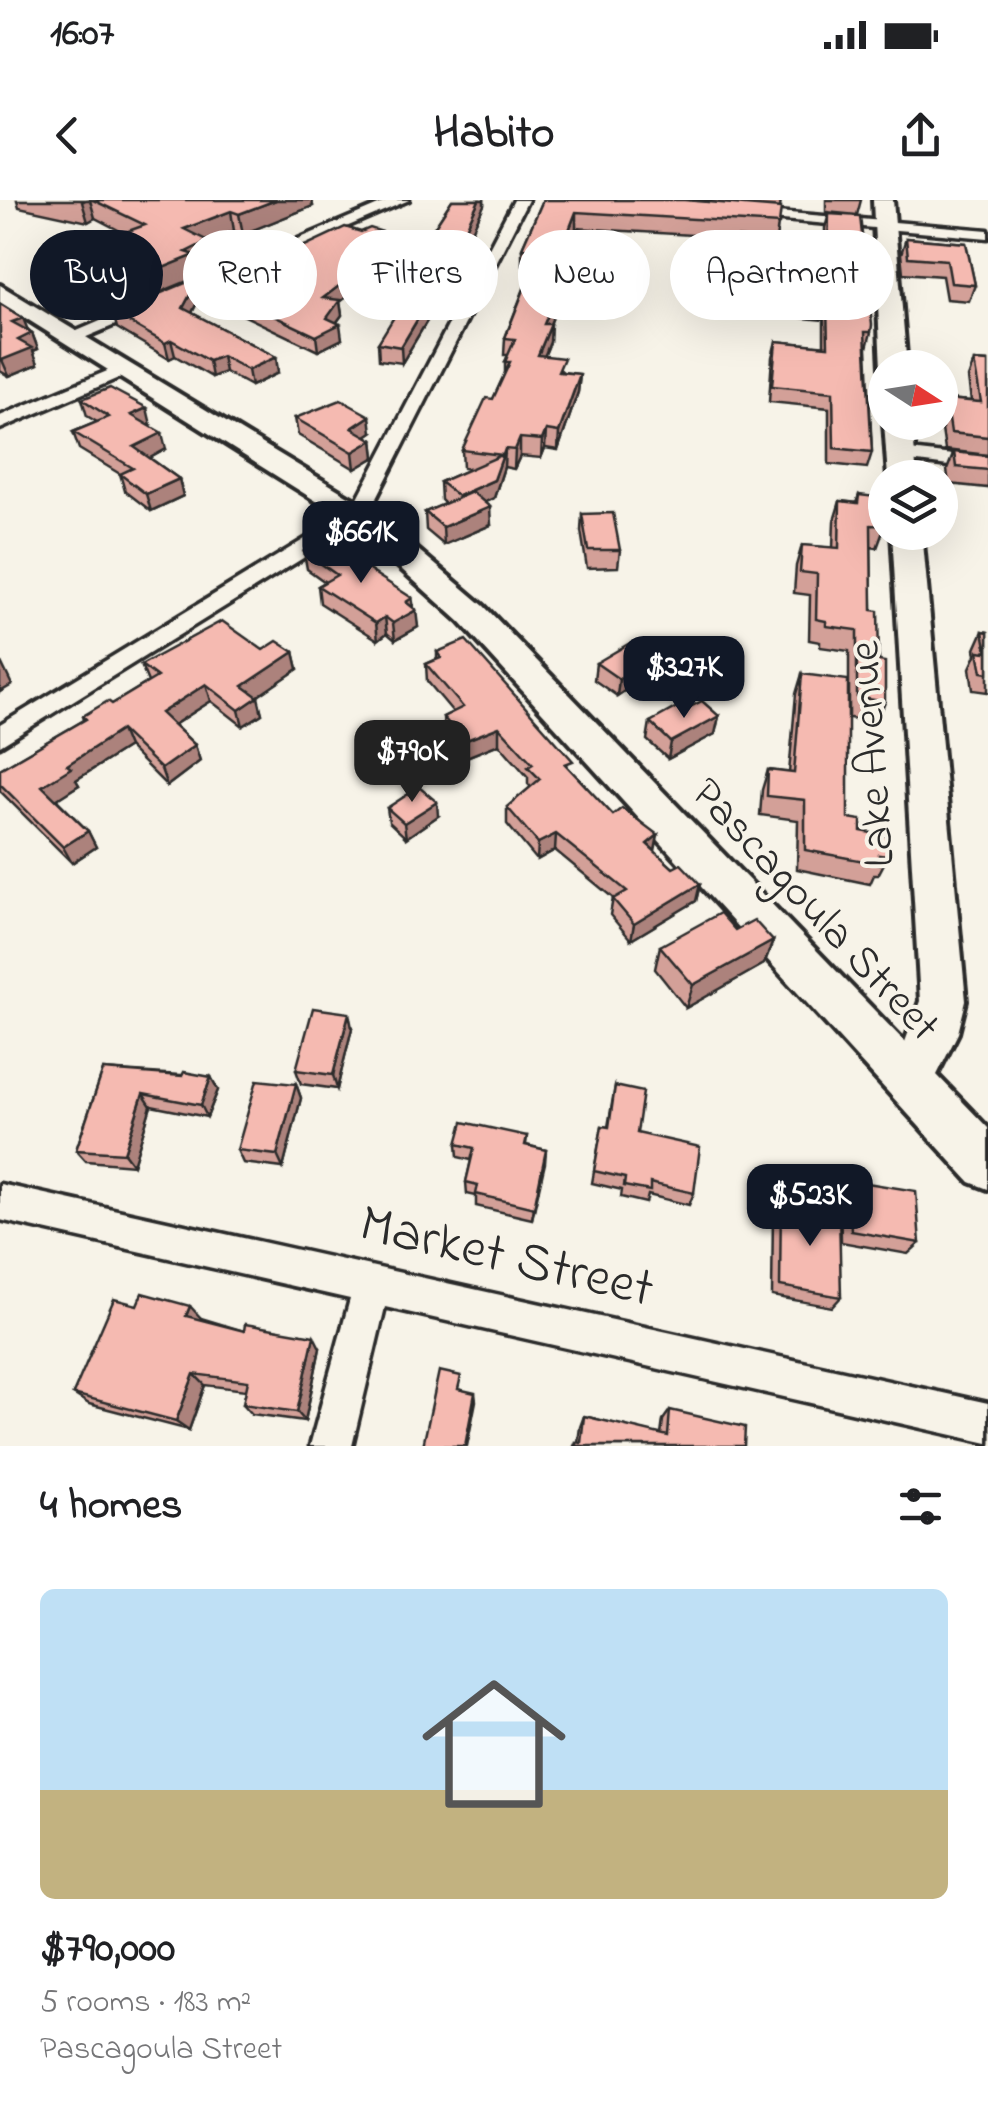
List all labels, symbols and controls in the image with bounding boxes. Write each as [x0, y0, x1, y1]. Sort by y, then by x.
text: 16:07 [50, 7, 114, 63]
text: Habito [434, 102, 554, 168]
icon: back [40, 108, 95, 163]
icon: share [893, 108, 948, 163]
chip: Buy [30, 230, 163, 320]
chip: Rent [183, 230, 317, 320]
chip: Filters [337, 230, 498, 320]
chip: New [518, 230, 650, 320]
chip: Apartment [670, 230, 894, 320]
north arrow [868, 350, 958, 440]
map controls [868, 350, 958, 550]
button: layers [868, 460, 958, 550]
pin: $661K [291, 501, 431, 586]
text: $661K [324, 510, 398, 557]
pin: $327K [614, 636, 754, 721]
street label: Lake Avenue [833, 638, 915, 869]
text: $327K [645, 645, 723, 692]
pin: $790K [342, 720, 482, 805]
text: $790K [376, 729, 448, 776]
street label: Pascagoula Street [673, 764, 954, 1059]
pin: $523K [740, 1164, 880, 1249]
text: $523K [769, 1173, 851, 1220]
street label: Market Street [351, 1186, 661, 1332]
text: 4 homes [40, 1476, 182, 1537]
icon: filters [893, 1479, 948, 1534]
icon: home [404, 1654, 584, 1834]
text: $790,000 [40, 1919, 175, 1980]
text: 5 rooms · 183 m² [40, 1980, 251, 2027]
text: Pascagoula Street [40, 2027, 282, 2074]

